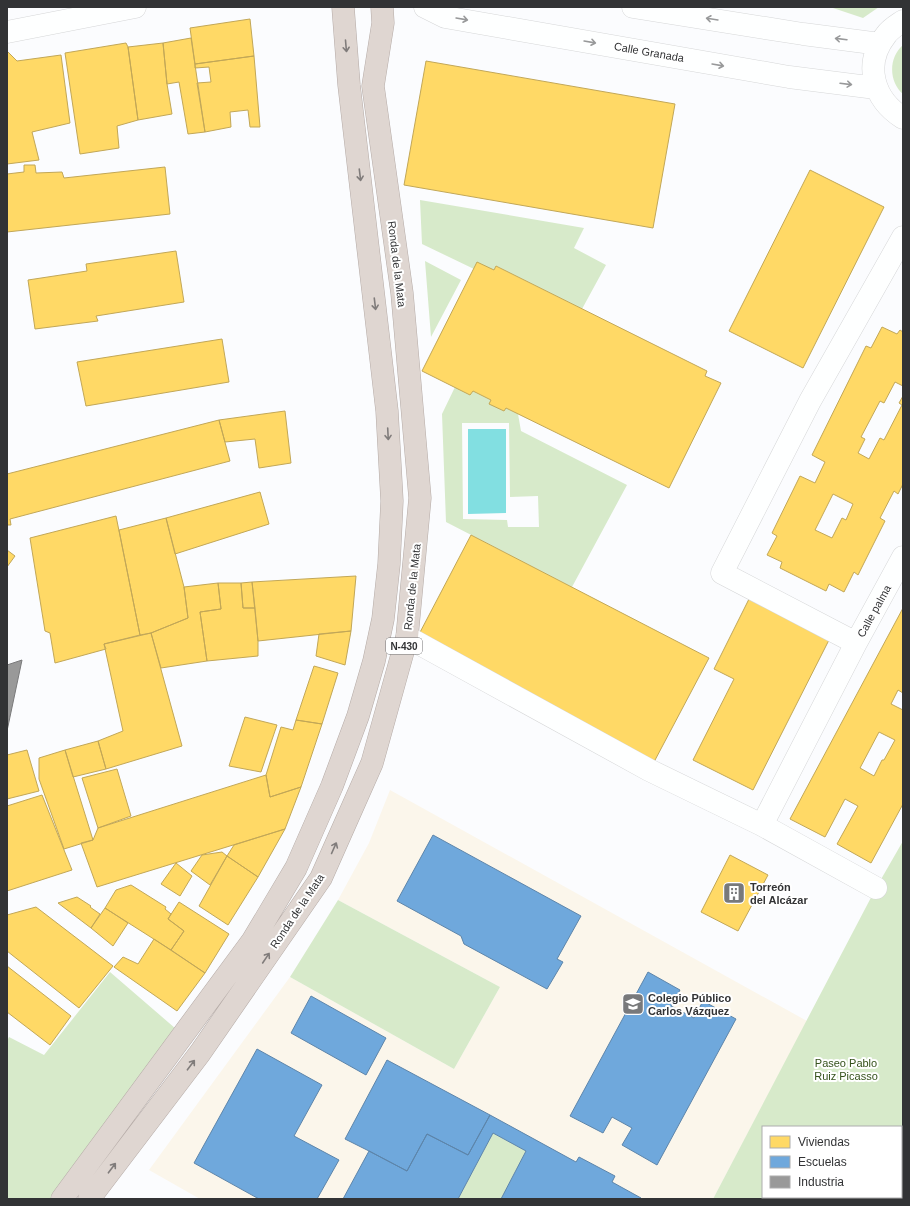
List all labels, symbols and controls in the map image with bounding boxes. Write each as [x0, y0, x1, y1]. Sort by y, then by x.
one-way arrow [706, 15, 719, 23]
one-way arrow [455, 16, 468, 24]
one-way arrow [835, 35, 848, 43]
one-way arrow [583, 38, 596, 46]
one-way arrow [342, 39, 350, 52]
street label: Calle Granada [613, 40, 686, 64]
one-way arrow [711, 61, 724, 69]
one-way arrow [840, 80, 853, 88]
one-way arrow [356, 168, 363, 181]
street label: Ronda de la Mata [386, 220, 408, 309]
one-way arrow [371, 297, 378, 310]
one-way arrow [385, 427, 392, 440]
street label: Ronda de la Mata [401, 542, 423, 631]
street label: Calle palma [855, 582, 894, 639]
road number: N-430 [386, 638, 422, 654]
one-way arrow [331, 842, 338, 854]
street label: Ronda de la Mata [268, 871, 327, 950]
building icon: Torreón del Alcázar [721, 880, 747, 906]
place label: Torreón del Alcázar [750, 881, 808, 906]
one-way arrow [262, 953, 270, 964]
school or university icon: Colegio Público Carlos Vázquez [620, 991, 646, 1017]
place label: Colegio Público Carlos Vázquez [648, 992, 731, 1017]
park label: Paseo Pablo Ruiz Picasso [814, 1057, 878, 1082]
one-way arrow [187, 1059, 196, 1070]
legend [762, 1126, 902, 1198]
text: Viviendas [798, 1135, 850, 1149]
text: Escuelas [798, 1155, 847, 1169]
one-way arrow [108, 1163, 117, 1174]
text: Industria [798, 1175, 844, 1189]

